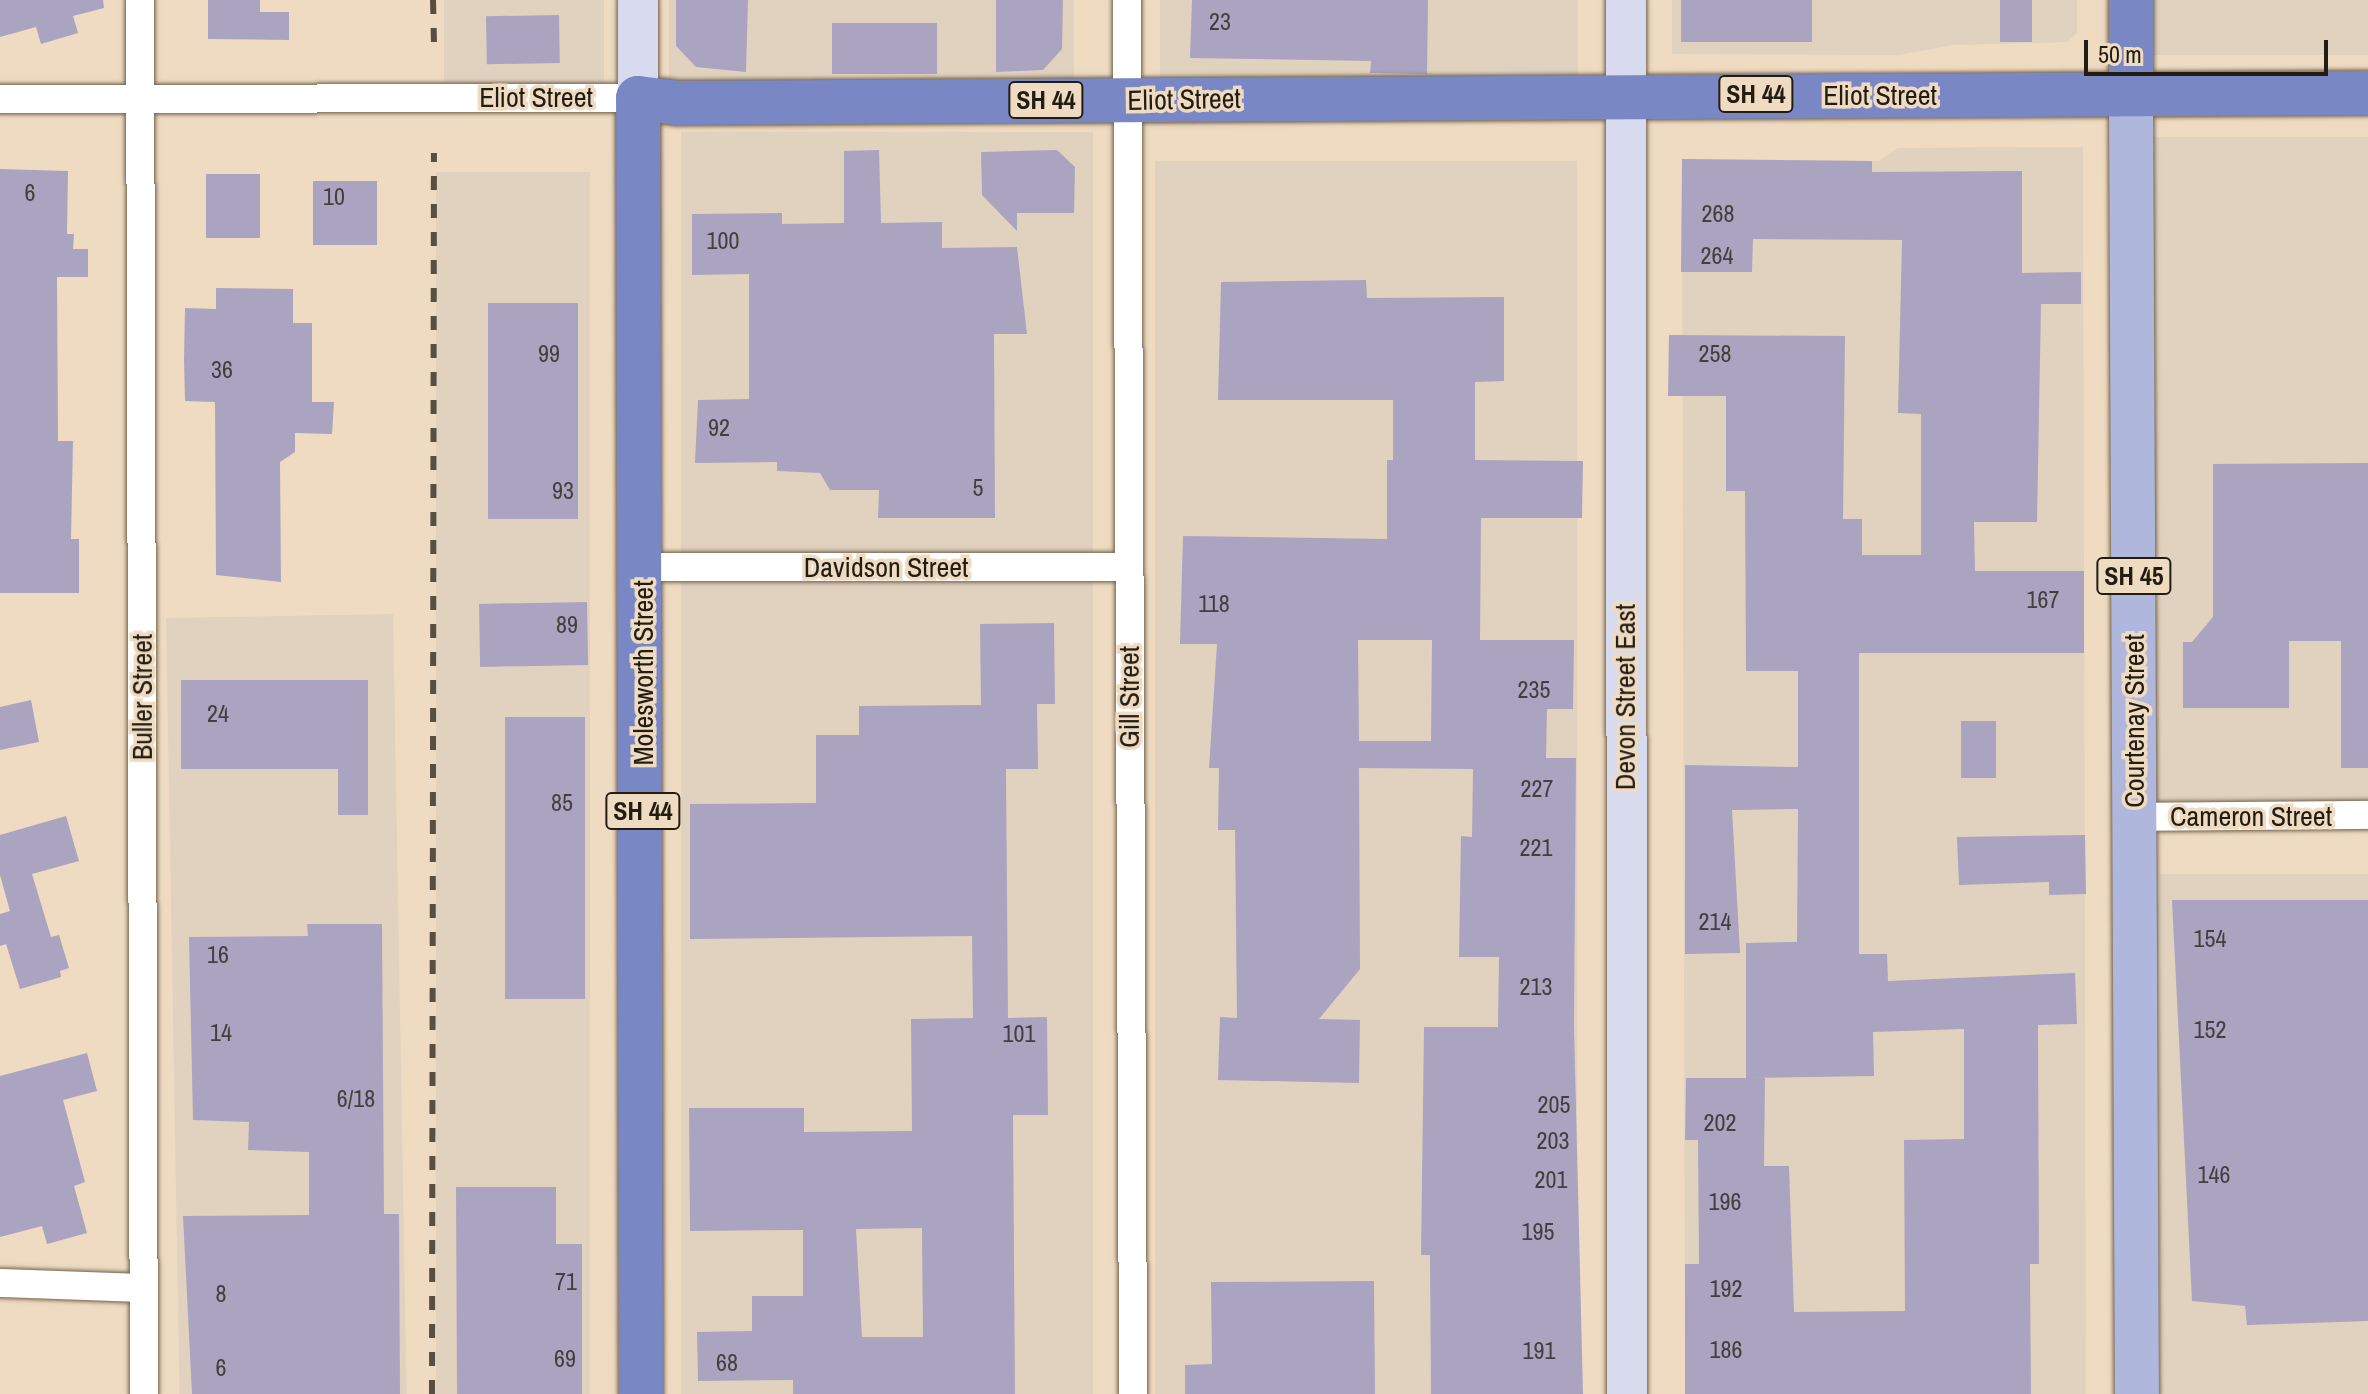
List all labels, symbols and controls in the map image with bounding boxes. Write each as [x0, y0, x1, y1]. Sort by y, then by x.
house number: 23 [1209, 8, 1231, 36]
scale bar [2088, 24, 2332, 74]
text: 50 m [2098, 38, 2142, 70]
road number: SH 44 [1718, 72, 1794, 116]
road number: SH 44 [1008, 78, 1084, 122]
street label: Eliot Street [1823, 78, 1937, 112]
street label: Eliot Street [479, 80, 593, 114]
street label: Eliot Street [1127, 81, 1241, 117]
house number: 6 [25, 179, 35, 207]
house number: 10 [323, 183, 345, 211]
house number: 268 [1702, 200, 1734, 228]
house number: 100 [707, 227, 739, 255]
house number: 264 [1701, 242, 1733, 270]
house number: 99 [538, 340, 560, 368]
house number: 258 [1699, 340, 1731, 368]
house number: 36 [211, 356, 233, 384]
house number: 92 [708, 414, 730, 442]
house number: 5 [973, 474, 983, 502]
house number: 93 [552, 477, 574, 505]
street label: Davidson Street [804, 550, 968, 584]
road number: SH 45 [2096, 554, 2172, 598]
street label: Molesworth Street [626, 580, 660, 766]
house number: 167 [2027, 586, 2059, 614]
house number: 118 [1198, 590, 1230, 618]
street label: Devon Street East [1608, 604, 1642, 790]
house number: 89 [556, 611, 578, 639]
street label: Buller Street [125, 634, 159, 760]
street label: Courtenay Street [2117, 634, 2151, 808]
street label: Gill Street [1112, 646, 1146, 748]
house number: 235 [1518, 676, 1550, 704]
house number: 24 [207, 700, 229, 728]
house number: 227 [1521, 775, 1553, 803]
house number: 85 [551, 789, 573, 817]
road number: SH 44 [605, 789, 681, 833]
street label: Cameron Street [2170, 799, 2332, 833]
house number: 221 [1520, 834, 1552, 862]
house number: 214 [1699, 908, 1731, 936]
house number: 154 [2194, 925, 2226, 953]
house number: 16 [207, 941, 229, 969]
house number: 213 [1520, 973, 1552, 1001]
house number: 152 [2194, 1016, 2226, 1044]
house number: 14 [210, 1019, 232, 1047]
house number: 101 [1003, 1020, 1035, 1048]
house number: 6/18 [337, 1085, 375, 1113]
house number: 205 [1538, 1091, 1570, 1119]
house number: 202 [1704, 1109, 1736, 1137]
house number: 203 [1537, 1127, 1569, 1155]
house number: 146 [2198, 1161, 2230, 1189]
house number: 201 [1535, 1166, 1567, 1194]
house number: 196 [1709, 1188, 1741, 1216]
house number: 195 [1522, 1218, 1554, 1246]
house number: 71 [555, 1268, 577, 1296]
house number: 192 [1710, 1275, 1742, 1303]
house number: 8 [216, 1280, 226, 1308]
house number: 186 [1710, 1336, 1742, 1364]
house number: 191 [1523, 1337, 1555, 1365]
house number: 69 [554, 1345, 576, 1373]
house number: 68 [716, 1349, 738, 1377]
house number: 6 [216, 1354, 226, 1382]

